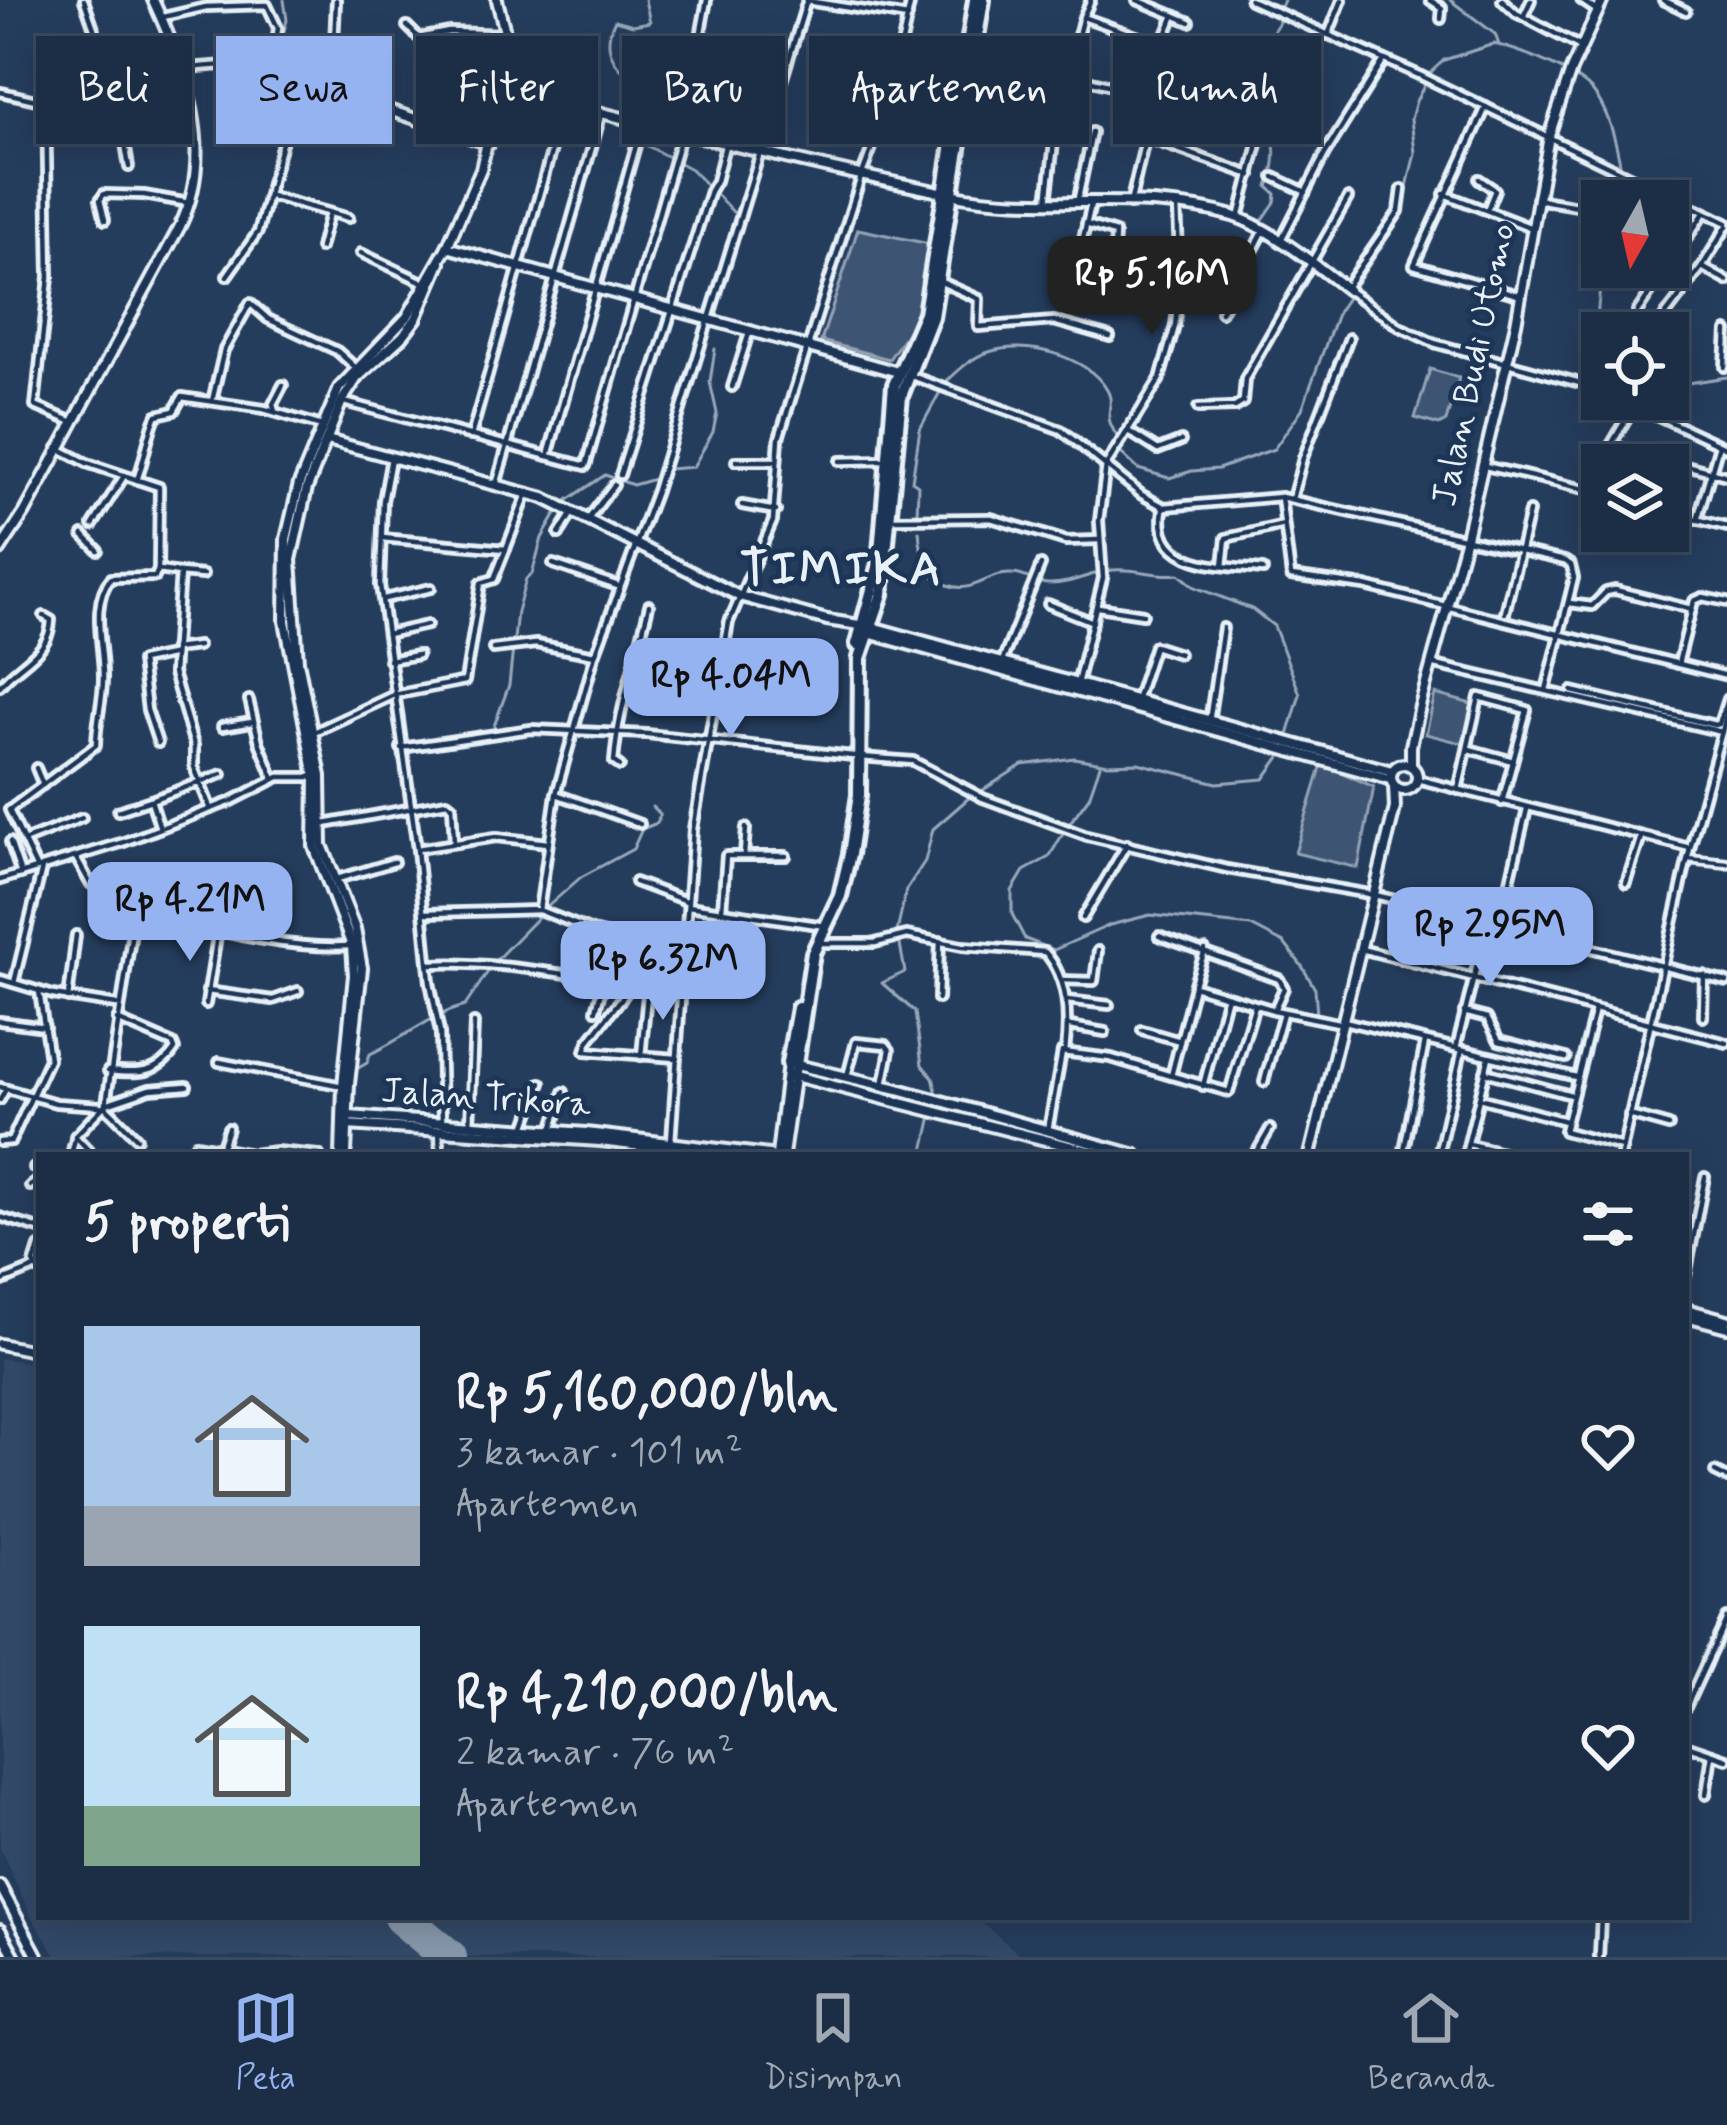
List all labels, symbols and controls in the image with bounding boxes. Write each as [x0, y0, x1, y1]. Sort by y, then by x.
chip: Beli [36, 36, 192, 144]
chip: Sewa [216, 36, 392, 144]
chip: Filter [416, 36, 598, 144]
chip: Baru [622, 36, 785, 144]
chip: Apartemen [809, 36, 1089, 144]
chip: Rumah [1113, 36, 1321, 144]
north arrow [1581, 180, 1689, 288]
map controls [1581, 180, 1689, 552]
street label: Jalan Budi Utomo [1422, 219, 1528, 511]
pin: Rp 5.16M [1028, 236, 1276, 338]
text: Rp 5.16M [1074, 249, 1230, 300]
button: locate [1581, 312, 1689, 420]
button: layers [1581, 444, 1689, 552]
district label: TIMIKA [740, 539, 944, 602]
pin: Rp 4.04M [607, 638, 855, 740]
text: Rp 4.04M [651, 651, 811, 702]
pin: Rp 4.21M [66, 862, 314, 964]
text: Rp 4.21M [114, 875, 266, 926]
pin: Rp 2.95M [1366, 887, 1614, 989]
text: Rp 2.95M [1414, 900, 1566, 951]
pin: Rp 6.32M [539, 921, 787, 1023]
text: Rp 6.32M [588, 934, 738, 985]
street label: Jalan Trikora [380, 1068, 593, 1130]
text: 5 properti [84, 1191, 289, 1257]
icon: filters [1575, 1191, 1641, 1257]
text: Rp 5,160,000/bln [456, 1362, 837, 1428]
icon: home [180, 1374, 324, 1518]
icon: heart [1575, 1413, 1641, 1479]
text: 3 kamar · 101 m² [456, 1428, 743, 1479]
text: Apartemen [456, 1479, 638, 1530]
text: Rp 4,210,000/bln [456, 1662, 837, 1728]
icon: home [180, 1674, 324, 1818]
icon: heart [1575, 1713, 1641, 1779]
text: 2 kamar · 76 m² [456, 1728, 734, 1779]
text: Apartemen [456, 1779, 638, 1830]
tab: Peta [233, 1985, 299, 2101]
tab: Disimpan [764, 1985, 903, 2101]
tab: Beranda [1368, 1985, 1494, 2101]

